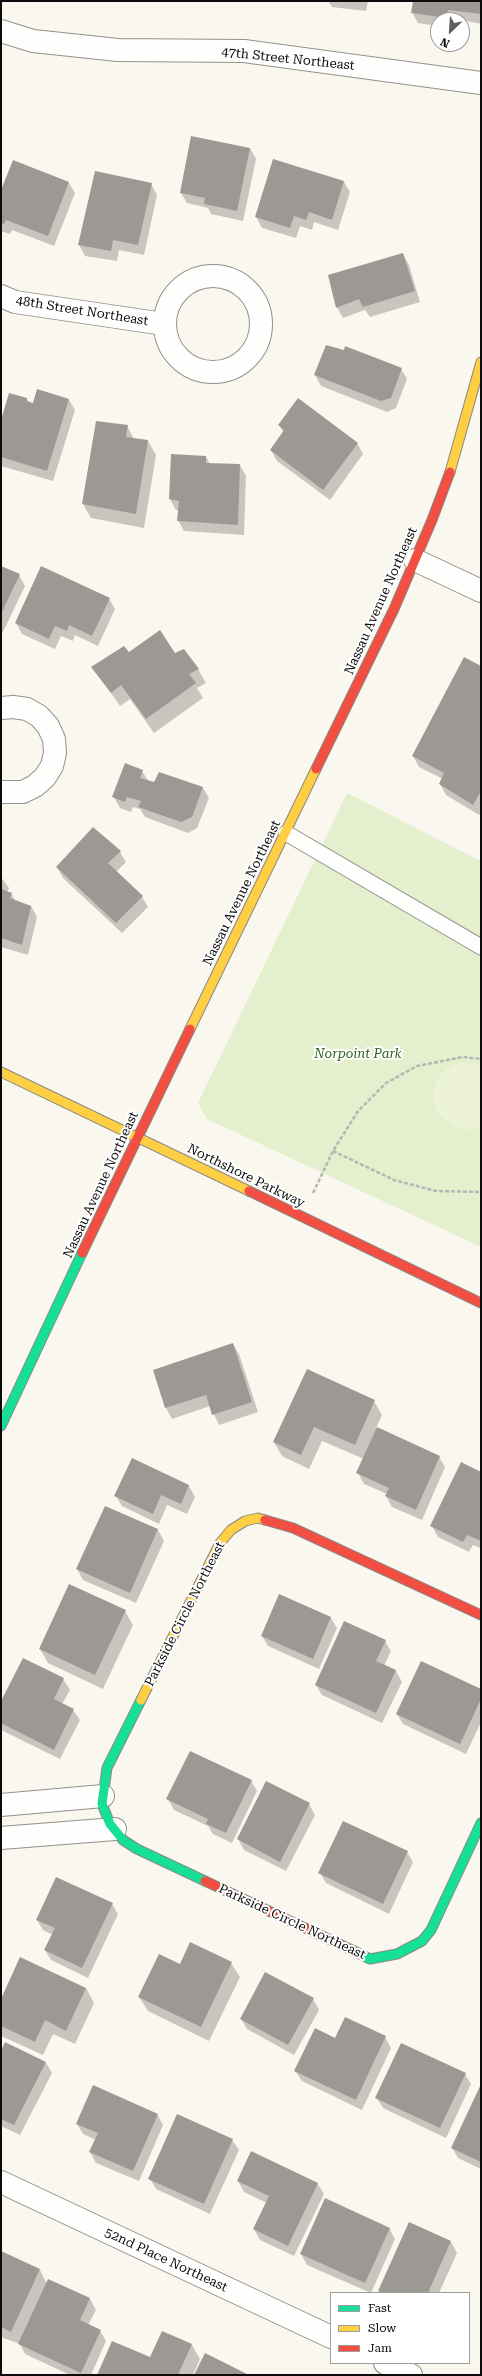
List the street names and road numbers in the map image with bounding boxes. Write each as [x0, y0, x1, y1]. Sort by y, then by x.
street label: 47th Street Northeast [221, 44, 355, 74]
street label: 48th Street Northeast [15, 293, 149, 329]
street label: Nassau Avenue Northeast [341, 525, 421, 677]
street label: Nassau Avenue Northeast [200, 818, 284, 968]
street label: Nassau Avenue Northeast [60, 1109, 142, 1261]
street label: Northshore Parkway [185, 1141, 307, 1211]
street label: Parkside Circle Northeast [142, 1539, 228, 1689]
street label: Parkside Circle Northeast [216, 1881, 368, 1963]
street label: 52nd Place Northeast [102, 2225, 230, 2295]

